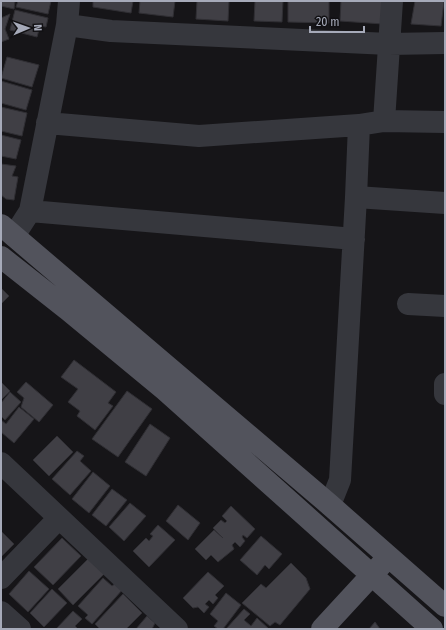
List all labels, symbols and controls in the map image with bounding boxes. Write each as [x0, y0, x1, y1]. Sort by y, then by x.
north arrow [8, 8, 48, 48]
scale bar [310, 8, 364, 34]
text: 20 m [316, 15, 340, 29]
text: N [31, 24, 44, 31]

